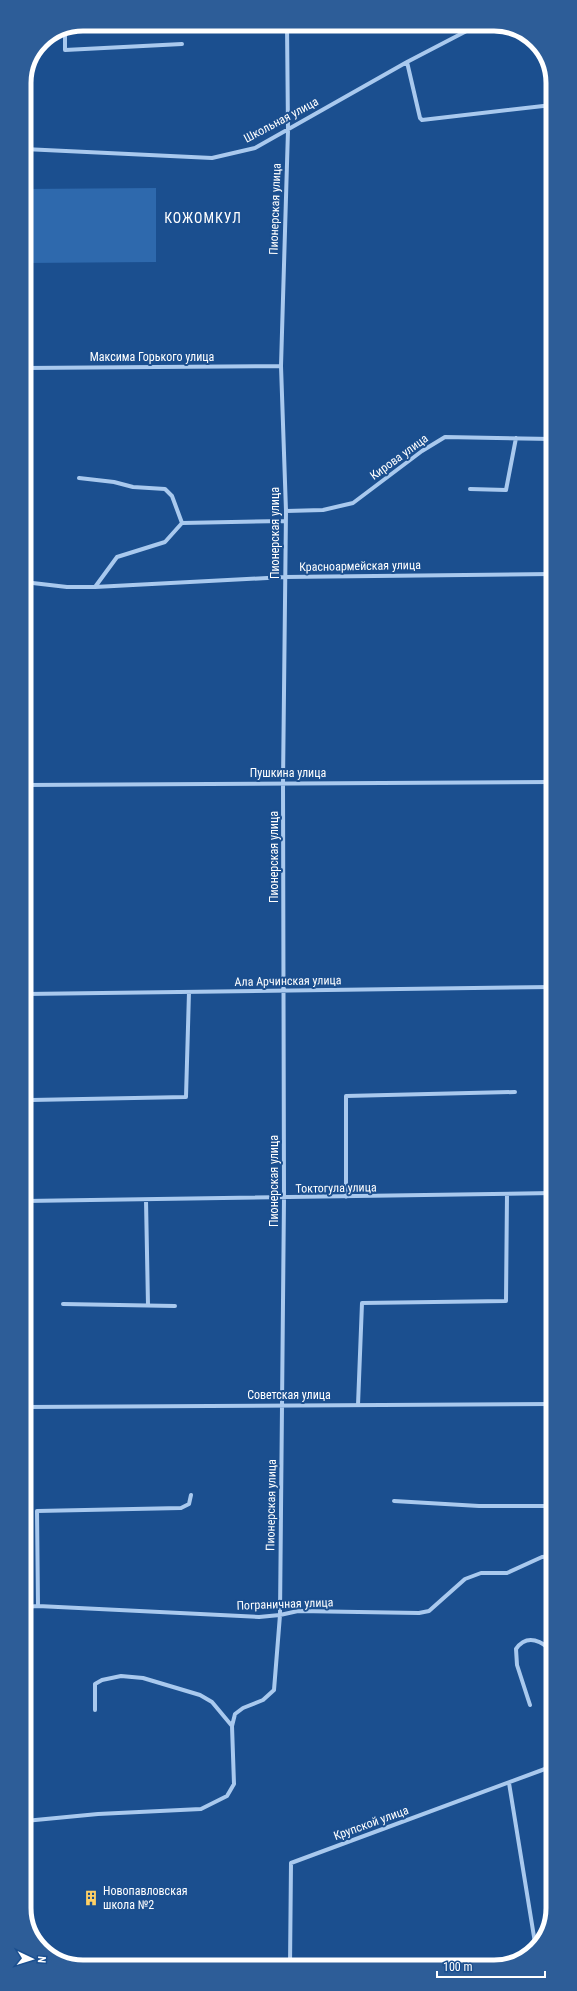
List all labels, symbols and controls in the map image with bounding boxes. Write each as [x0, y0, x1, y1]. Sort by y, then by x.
street label: Школьная улица [241, 94, 321, 146]
street label: Пионерская улица [266, 163, 284, 255]
district label: КОЖОМКУЛ [164, 210, 242, 226]
street label: Максима Горького улица [90, 350, 215, 364]
street label: Кирова улица [367, 431, 431, 483]
street label: Пионерская улица [268, 487, 282, 579]
street label: Красноармейская улица [299, 558, 421, 574]
street label: Пушкина улица [250, 766, 326, 780]
street label: Пионерская улица [267, 811, 281, 903]
street label: Ала Арчинская улица [234, 973, 342, 989]
street label: Пионерская улица [267, 1135, 281, 1227]
street label: Токтогула улица [295, 1180, 377, 1196]
street label: Советская улица [247, 1388, 331, 1402]
street label: Пионерская улица [263, 1459, 279, 1551]
street label: Пограничная улица [236, 1595, 334, 1613]
street label: Крупской улица [332, 1803, 411, 1843]
place label: Новопавловская школа №2 [103, 1884, 187, 1912]
building icon: Новопавловская школа №2 [82, 1889, 100, 1907]
north arrow [12, 1939, 52, 1979]
scale bar [437, 1953, 545, 1979]
text: N [35, 1956, 48, 1964]
text: 100 m [443, 1960, 473, 1974]

